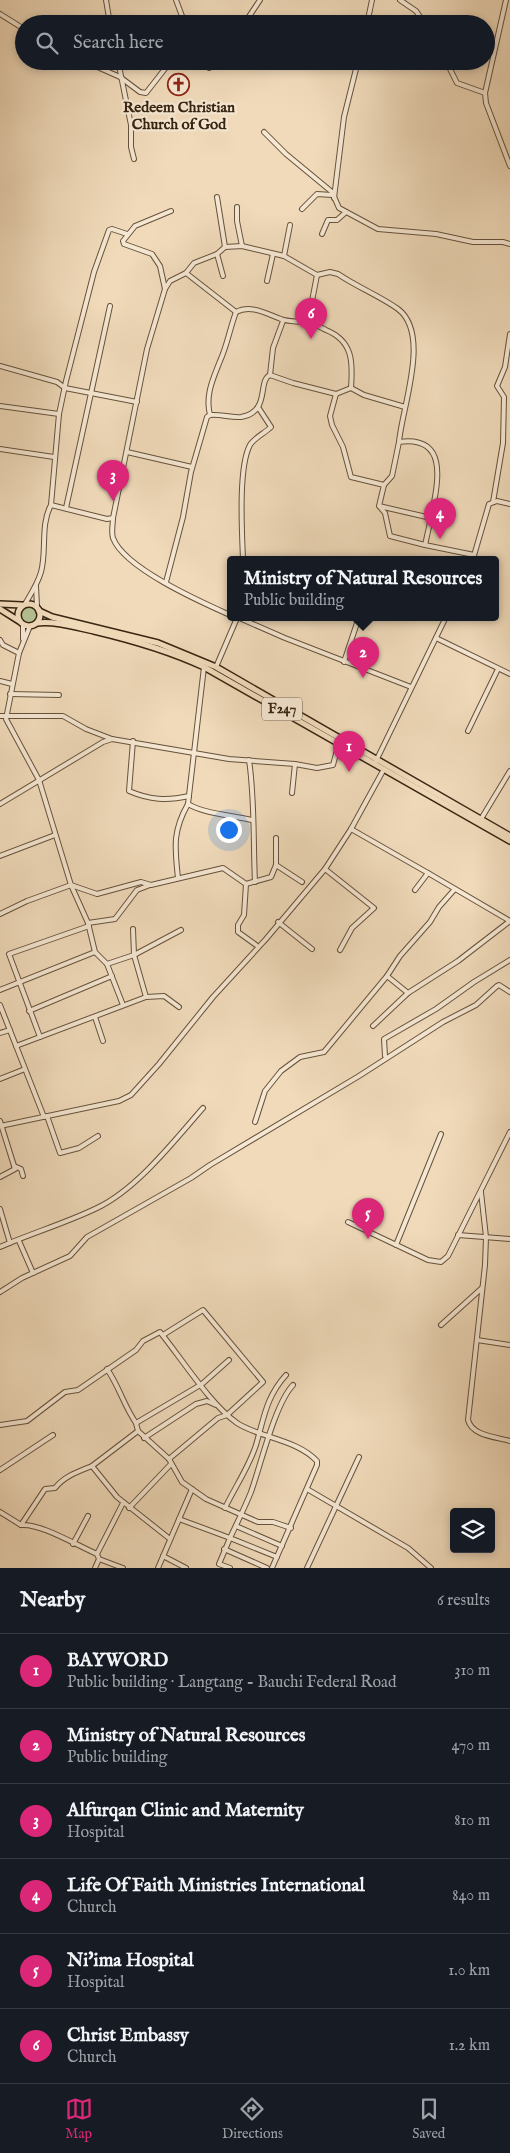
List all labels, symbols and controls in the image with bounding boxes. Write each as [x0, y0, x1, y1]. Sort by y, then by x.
search box [15, 15, 495, 70]
icon: search [33, 29, 61, 57]
text: Search here [73, 31, 164, 55]
church icon: Redeem Christian Church of God [167, 72, 191, 96]
place label: Redeem Christian Church of God [123, 98, 235, 134]
pin: 6 [295, 298, 327, 339]
pin: 3 [97, 460, 129, 501]
pin: 4 [424, 498, 456, 539]
popup [227, 556, 499, 621]
text: Ministry of Natural Resources [244, 567, 482, 591]
text: Public building [244, 591, 344, 611]
pin: 2 [347, 637, 379, 678]
road number: F247 [262, 698, 302, 721]
pin: 1 [333, 731, 365, 772]
your location [216, 817, 242, 843]
pin: 5 [352, 1198, 384, 1239]
map controls [450, 1508, 495, 1553]
button: layers [450, 1508, 495, 1553]
text: Nearby [20, 1587, 85, 1614]
text: 6 results [437, 1591, 490, 1611]
text: BAYWORD [67, 1649, 168, 1673]
text: 1 [33, 1661, 39, 1681]
text: 310 m [454, 1661, 490, 1681]
text: Public building · Langtang - Bauchi Federal Road [67, 1673, 397, 1693]
text: Ministry of Natural Resources [67, 1724, 305, 1748]
text: 2 [32, 1736, 40, 1756]
text: 470 m [451, 1736, 490, 1756]
text: Public building [67, 1748, 167, 1768]
text: Alfurqan Clinic and Maternity [67, 1799, 304, 1823]
text: 3 [33, 1811, 39, 1831]
text: 810 m [454, 1811, 490, 1831]
text: Hospital [67, 1823, 124, 1843]
text: Life Of Faith Ministries International [67, 1874, 365, 1898]
text: 4 [32, 1886, 40, 1906]
text: 840 m [452, 1886, 490, 1906]
text: Church [67, 1898, 116, 1918]
text: Ni'ima Hospital [67, 1949, 194, 1973]
text: 5 [33, 1961, 39, 1981]
text: 1.0 km [448, 1961, 490, 1981]
text: Hospital [67, 1973, 124, 1993]
text: Christ Embassy [67, 2024, 189, 2048]
text: 6 [33, 2036, 39, 2056]
text: 1.2 km [449, 2036, 490, 2056]
text: Church [67, 2048, 116, 2068]
tab: Map [65, 2095, 93, 2143]
tab: Directions [222, 2095, 283, 2143]
tab: Saved [412, 2095, 445, 2143]

